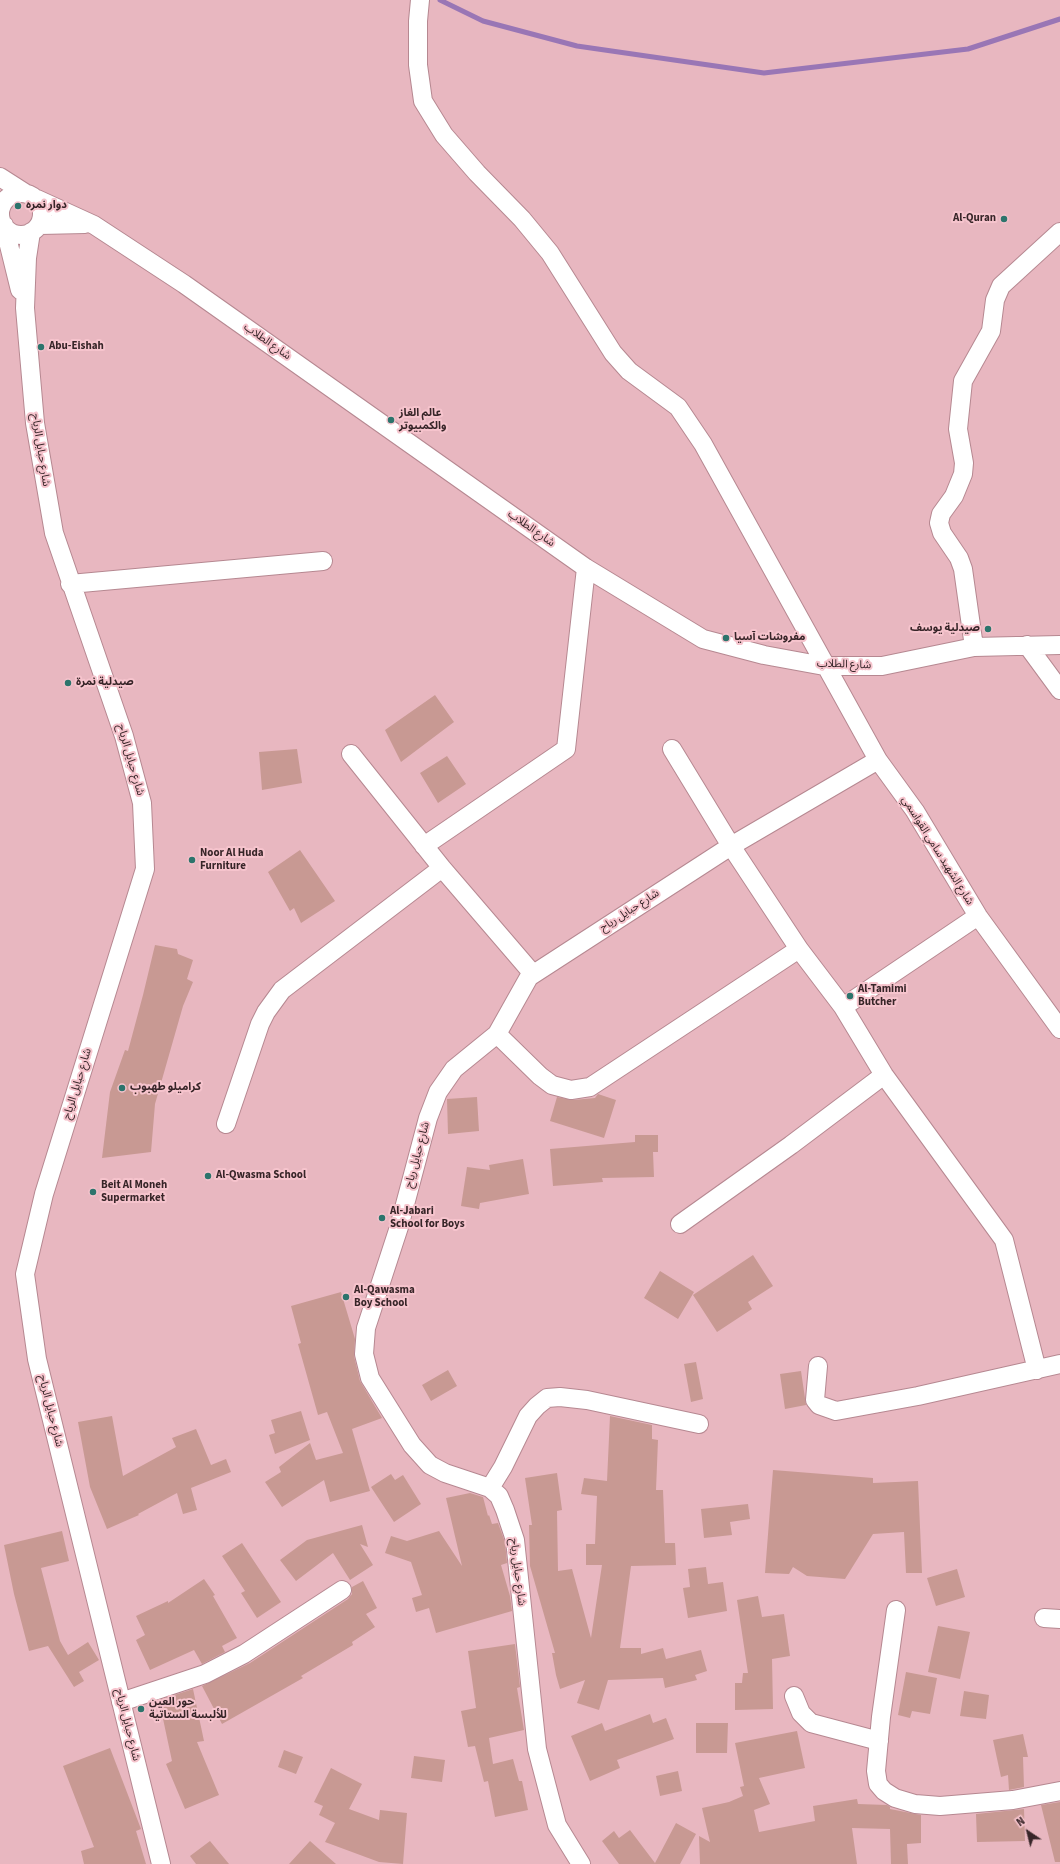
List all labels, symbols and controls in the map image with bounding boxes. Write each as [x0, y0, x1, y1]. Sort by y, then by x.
place label: دوار نمره [26, 199, 67, 213]
marker: دوار نمره [13, 201, 23, 211]
place label: Al-Quran [953, 212, 996, 226]
marker: Al-Quran [999, 214, 1009, 224]
street label: شارع الطلاب [241, 321, 293, 363]
place label: Abu-Eishah [49, 340, 104, 354]
marker: Abu-Eishah [36, 342, 46, 352]
place label: عالم الغاز والكمبيوتر [399, 407, 447, 433]
street label: شارع حبايل الرياح [28, 413, 52, 487]
marker: عالم الغاز والكمبيوتر [386, 415, 396, 425]
street label: شارع الطلاب [505, 508, 557, 550]
place label: صيدلية يوسف [910, 622, 980, 636]
marker: صيدلية يوسف [983, 624, 993, 634]
place label: مفروشات آسيا [734, 631, 805, 645]
marker: مفروشات آسيا [721, 633, 731, 643]
street label: شارع الطلاب [817, 657, 871, 673]
place label: صيدلية نمرة [76, 676, 134, 690]
marker: صيدلية نمرة [63, 678, 73, 688]
street label: شارع حبايل الرياح [114, 723, 146, 797]
street label: شارع الشهيد سامي القواسمي [898, 794, 976, 908]
place label: Noor Al Huda Furniture [200, 847, 264, 873]
marker: Noor Al Huda Furniture [187, 855, 197, 865]
street label: شارع حبايل رياح [598, 887, 662, 935]
place label: Al-Tamimi Butcher [858, 983, 907, 1009]
marker: Al-Tamimi Butcher [845, 991, 855, 1001]
street label: شارع حبايل الرياح [61, 1047, 95, 1121]
place label: كراميلو طهبوب [130, 1081, 201, 1095]
marker: كراميلو طهبوب [117, 1083, 127, 1093]
street label: شارع حبايل رياح [403, 1121, 433, 1189]
place label: Al-Qwasma School [216, 1169, 306, 1183]
marker: Al-Qwasma School [203, 1171, 213, 1181]
place label: Beit Al Moneh Supermarket [101, 1179, 167, 1205]
marker: Beit Al Moneh Supermarket [88, 1187, 98, 1197]
place label: Al-Jabari School for Boys [390, 1205, 465, 1231]
marker: Al-Jabari School for Boys [377, 1213, 387, 1223]
place label: Al-Qawasma Boy School [354, 1284, 415, 1310]
marker: Al-Qawasma Boy School [341, 1292, 351, 1302]
street label: شارع حبايل الرياح [35, 1374, 65, 1448]
street label: شارع حبايل رياح [506, 1538, 528, 1606]
street label: شارع حبايل الرياح [112, 1688, 142, 1762]
place label: حور العين للألبسة الستاتية [149, 1696, 227, 1722]
marker: حور العين للألبسة الستاتية [136, 1704, 146, 1714]
north arrow [1008, 1812, 1048, 1852]
text: N [1014, 1814, 1028, 1830]

